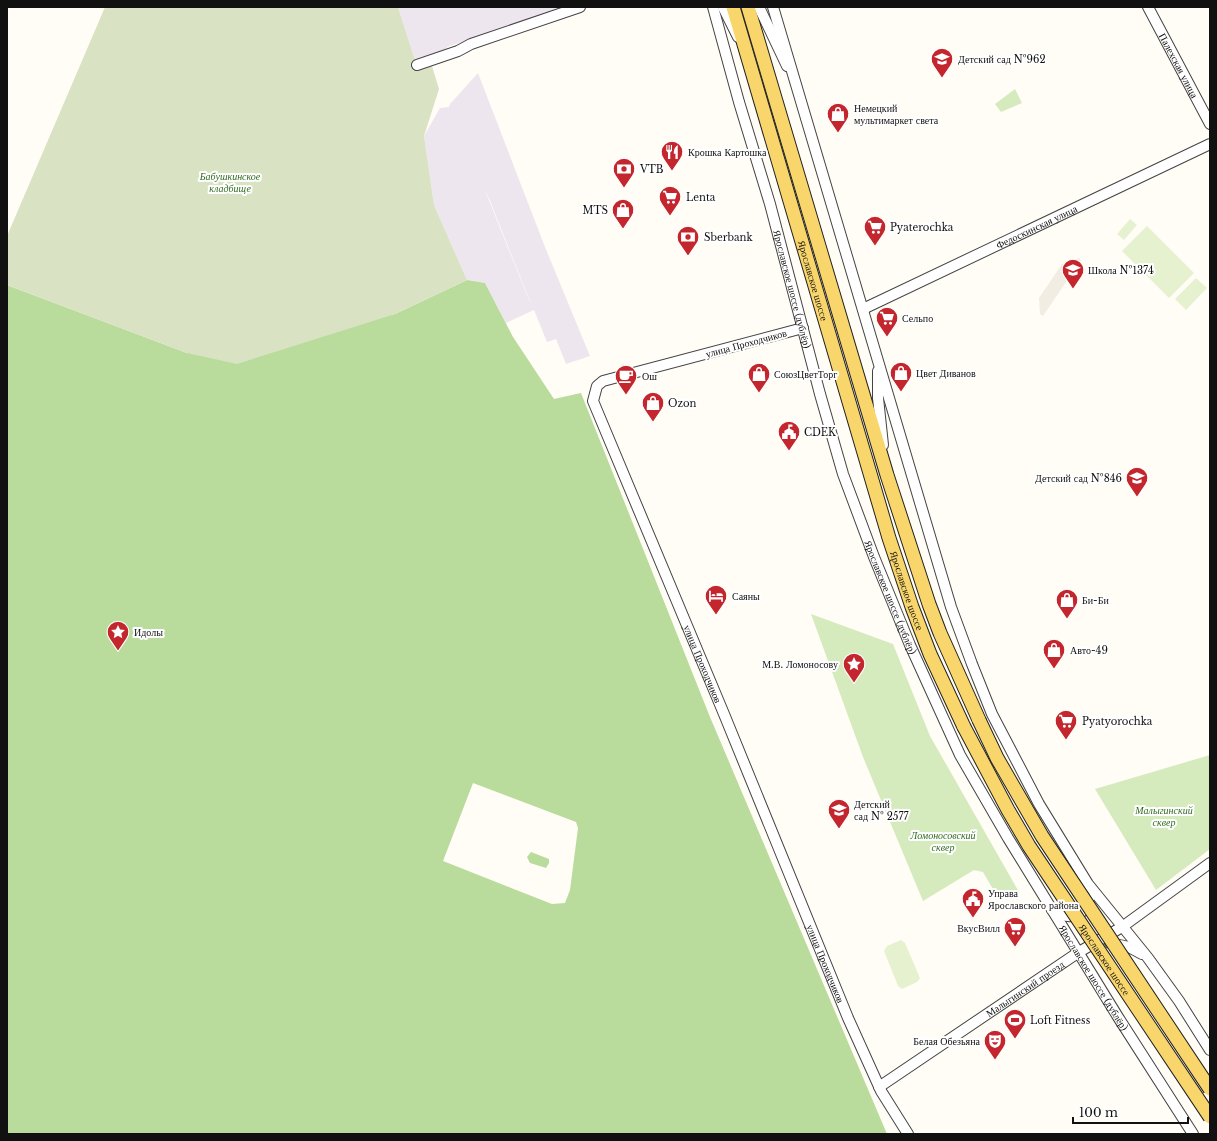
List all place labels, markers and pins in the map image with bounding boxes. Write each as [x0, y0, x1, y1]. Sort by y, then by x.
school or university icon: Детский сад №962 [929, 46, 955, 79]
place label: Детский сад №962 [958, 53, 1046, 66]
shop icon: Немецкий мультимаркет света [825, 101, 851, 134]
place label: Немецкий мультимаркет света [854, 102, 939, 127]
restaurant icon: Крошка Картошка [659, 139, 685, 172]
place label: Крошка Картошка [688, 146, 767, 159]
bank icon: VTB [611, 156, 637, 189]
place label: VTB [639, 163, 664, 176]
supermarket icon: Lenta [657, 184, 683, 217]
place label: Lenta [686, 191, 716, 204]
shop icon: MTS [610, 197, 636, 230]
place label: MTS [583, 204, 608, 217]
supermarket icon: Pyaterochka [862, 214, 888, 247]
place label: Pyaterochka [890, 221, 954, 234]
bank icon: Sberbank [675, 224, 701, 257]
place label: Sberbank [704, 231, 753, 244]
school or university icon: Школа №1374 [1060, 257, 1086, 290]
place label: Школа №1374 [1088, 264, 1154, 277]
supermarket icon: Сельпо [874, 305, 900, 338]
place label: Сельпо [902, 312, 933, 325]
shop icon: Цвет Диванов [888, 360, 914, 393]
shop icon: СоюзЦветТорг [746, 361, 772, 394]
cafe icon: Ош [613, 363, 639, 396]
place label: Цвет Диванов [916, 367, 976, 380]
place label: СоюзЦветТорг [774, 368, 837, 381]
place label: Ош [642, 370, 657, 383]
shop icon: Ozon [640, 390, 666, 423]
place label: Ozon [668, 397, 697, 410]
public building icon: CDEK [776, 419, 802, 452]
place label: CDEK [804, 426, 836, 439]
school or university icon: Детский сад №846 [1124, 465, 1150, 498]
place label: Детский сад №846 [1035, 472, 1122, 485]
hotel icon: Саяны [703, 583, 729, 616]
shop icon: Би-Би [1054, 587, 1080, 620]
place label: Саяны [732, 590, 760, 603]
place label: Би-Би [1082, 594, 1109, 607]
place icon: Идолы [105, 619, 131, 652]
place label: Идолы [134, 626, 163, 639]
shop icon: Авто-49 [1041, 637, 1067, 670]
place label: Авто-49 [1070, 644, 1108, 657]
place icon: М.В. Ломоносову [841, 651, 867, 684]
place label: М.В. Ломоносову [762, 658, 838, 671]
supermarket icon: Pyatyorochka [1053, 708, 1079, 741]
place label: Pyatyorochka [1082, 715, 1153, 728]
school or university icon: Детский сад № 2577 [826, 797, 852, 830]
place label: Детский сад № 2577 [854, 798, 910, 823]
public building icon: Управа Ярославского района [960, 886, 986, 919]
place label: Управа Ярославского района [988, 887, 1079, 912]
supermarket icon: ВкусВилл [1002, 915, 1028, 948]
place label: ВкусВилл [957, 922, 1000, 935]
sports icon: Loft Fitness [1002, 1007, 1028, 1040]
place label: Loft Fitness [1030, 1014, 1091, 1027]
theatre icon: Белая Обезьяна [982, 1028, 1008, 1061]
place label: Белая Обезьяна [913, 1035, 981, 1048]

